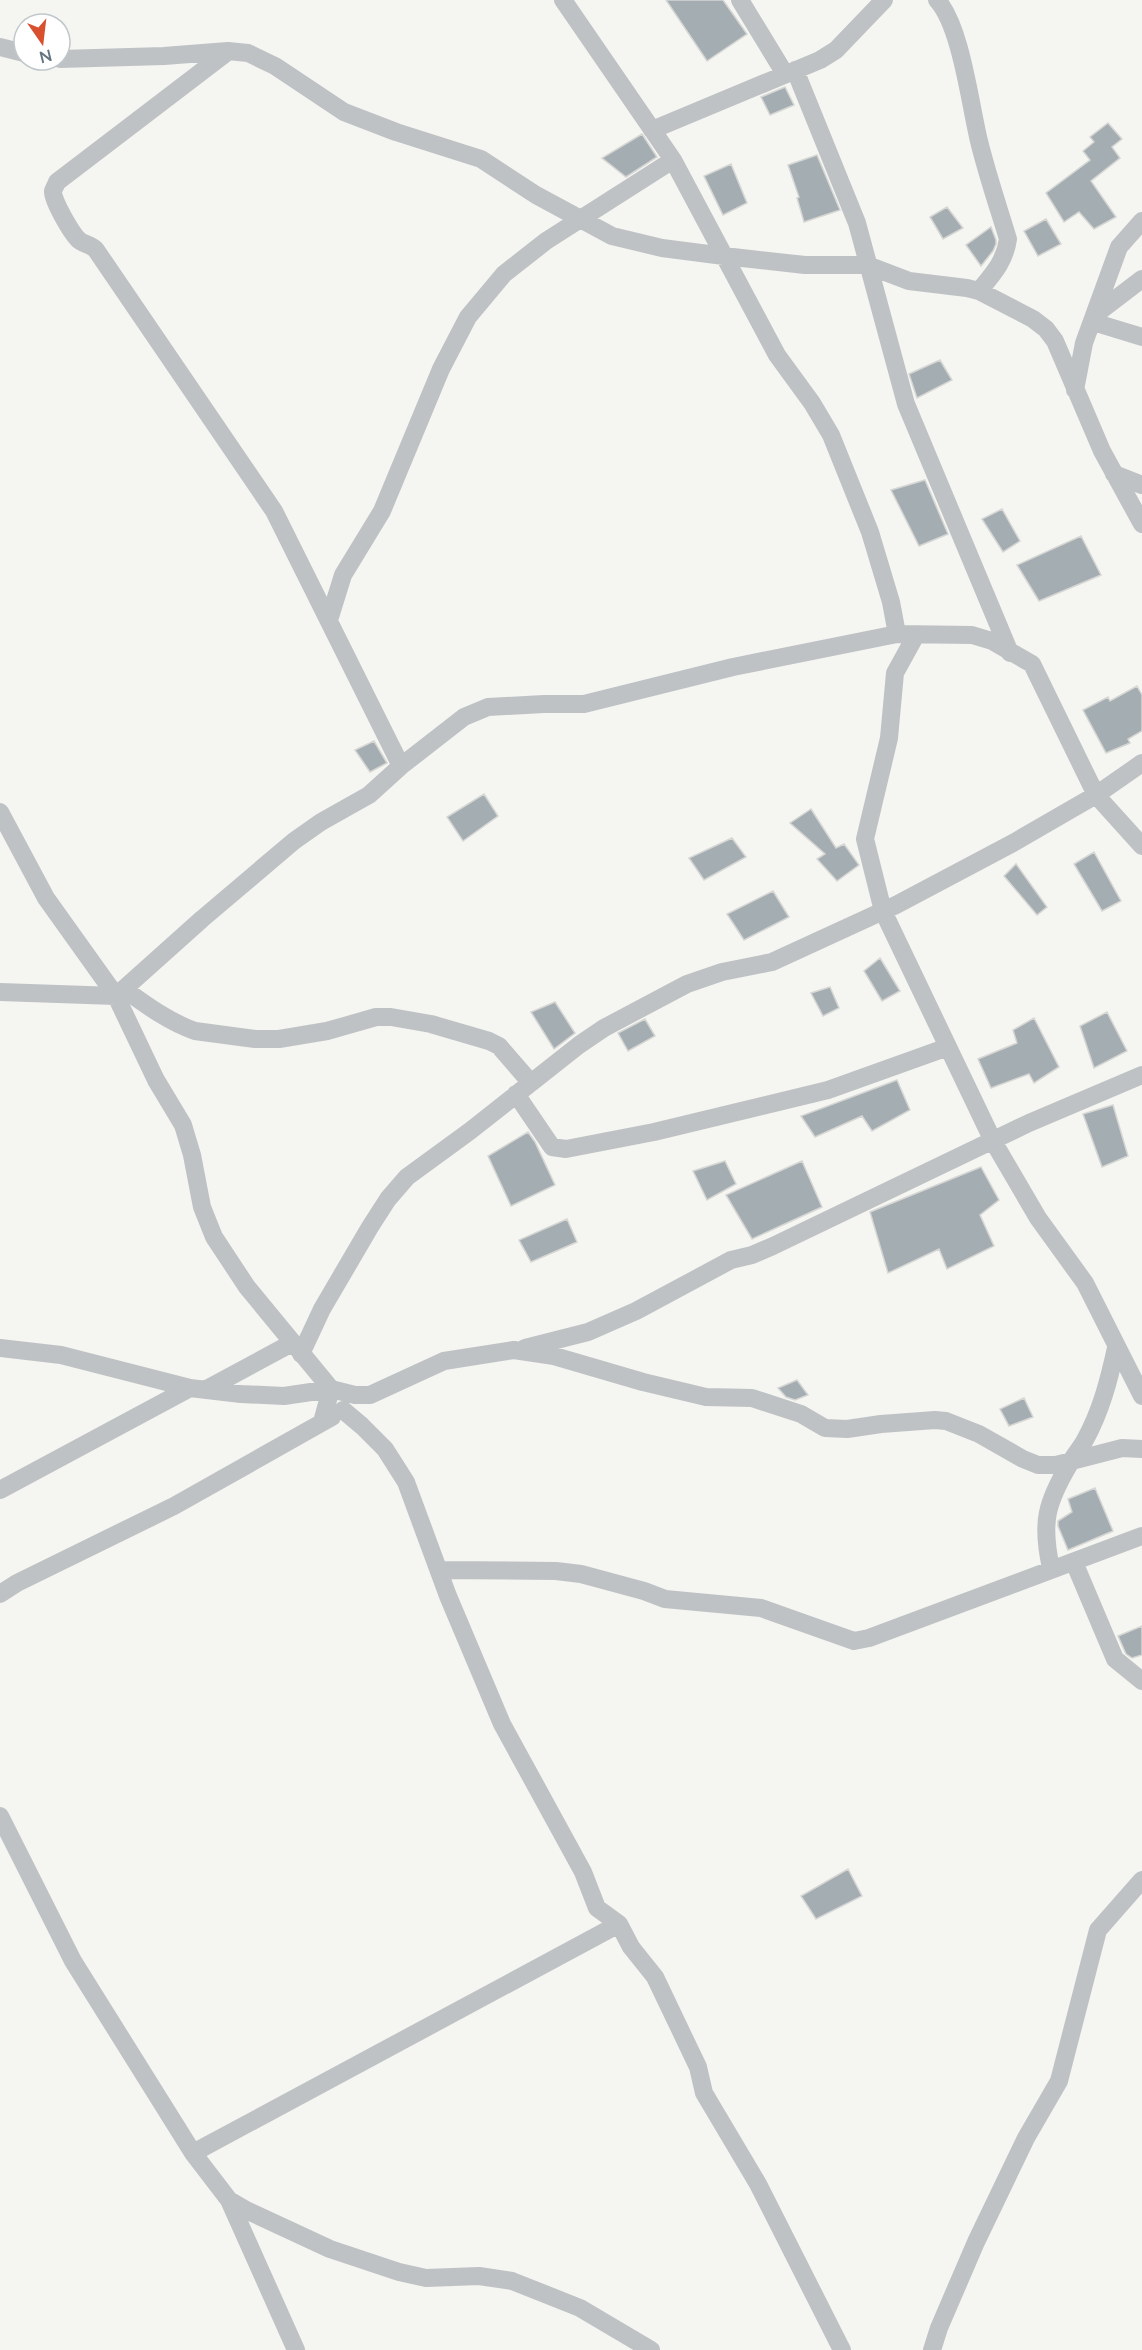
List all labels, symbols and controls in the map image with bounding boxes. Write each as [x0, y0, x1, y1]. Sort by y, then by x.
north arrow [12, 12, 72, 72]
text: N [37, 46, 54, 68]

